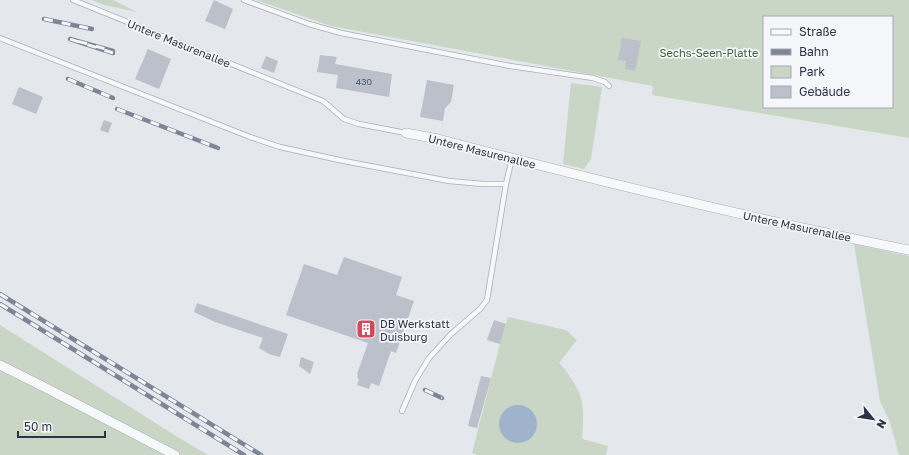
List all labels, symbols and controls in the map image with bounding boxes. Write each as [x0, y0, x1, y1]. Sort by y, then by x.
street label: Untere Masurenallee [125, 16, 233, 70]
legend [763, 16, 893, 108]
text: Straße [799, 24, 837, 39]
text: Bahn [799, 44, 829, 59]
park label: Sechs-Seen-Platte [660, 46, 758, 59]
text: Park [799, 64, 825, 79]
house number: 430 [356, 76, 373, 87]
text: Gebäude [799, 84, 850, 99]
street label: Untere Masurenallee [427, 131, 537, 171]
street label: Untere Masurenallee [742, 208, 852, 244]
place label: DB Werkstatt Duisburg [380, 317, 450, 343]
building icon: DB Werkstatt Duisburg [355, 318, 377, 340]
north arrow [853, 399, 893, 439]
scale bar [18, 413, 105, 439]
text: N [874, 417, 890, 431]
text: 50 m [24, 419, 52, 434]

